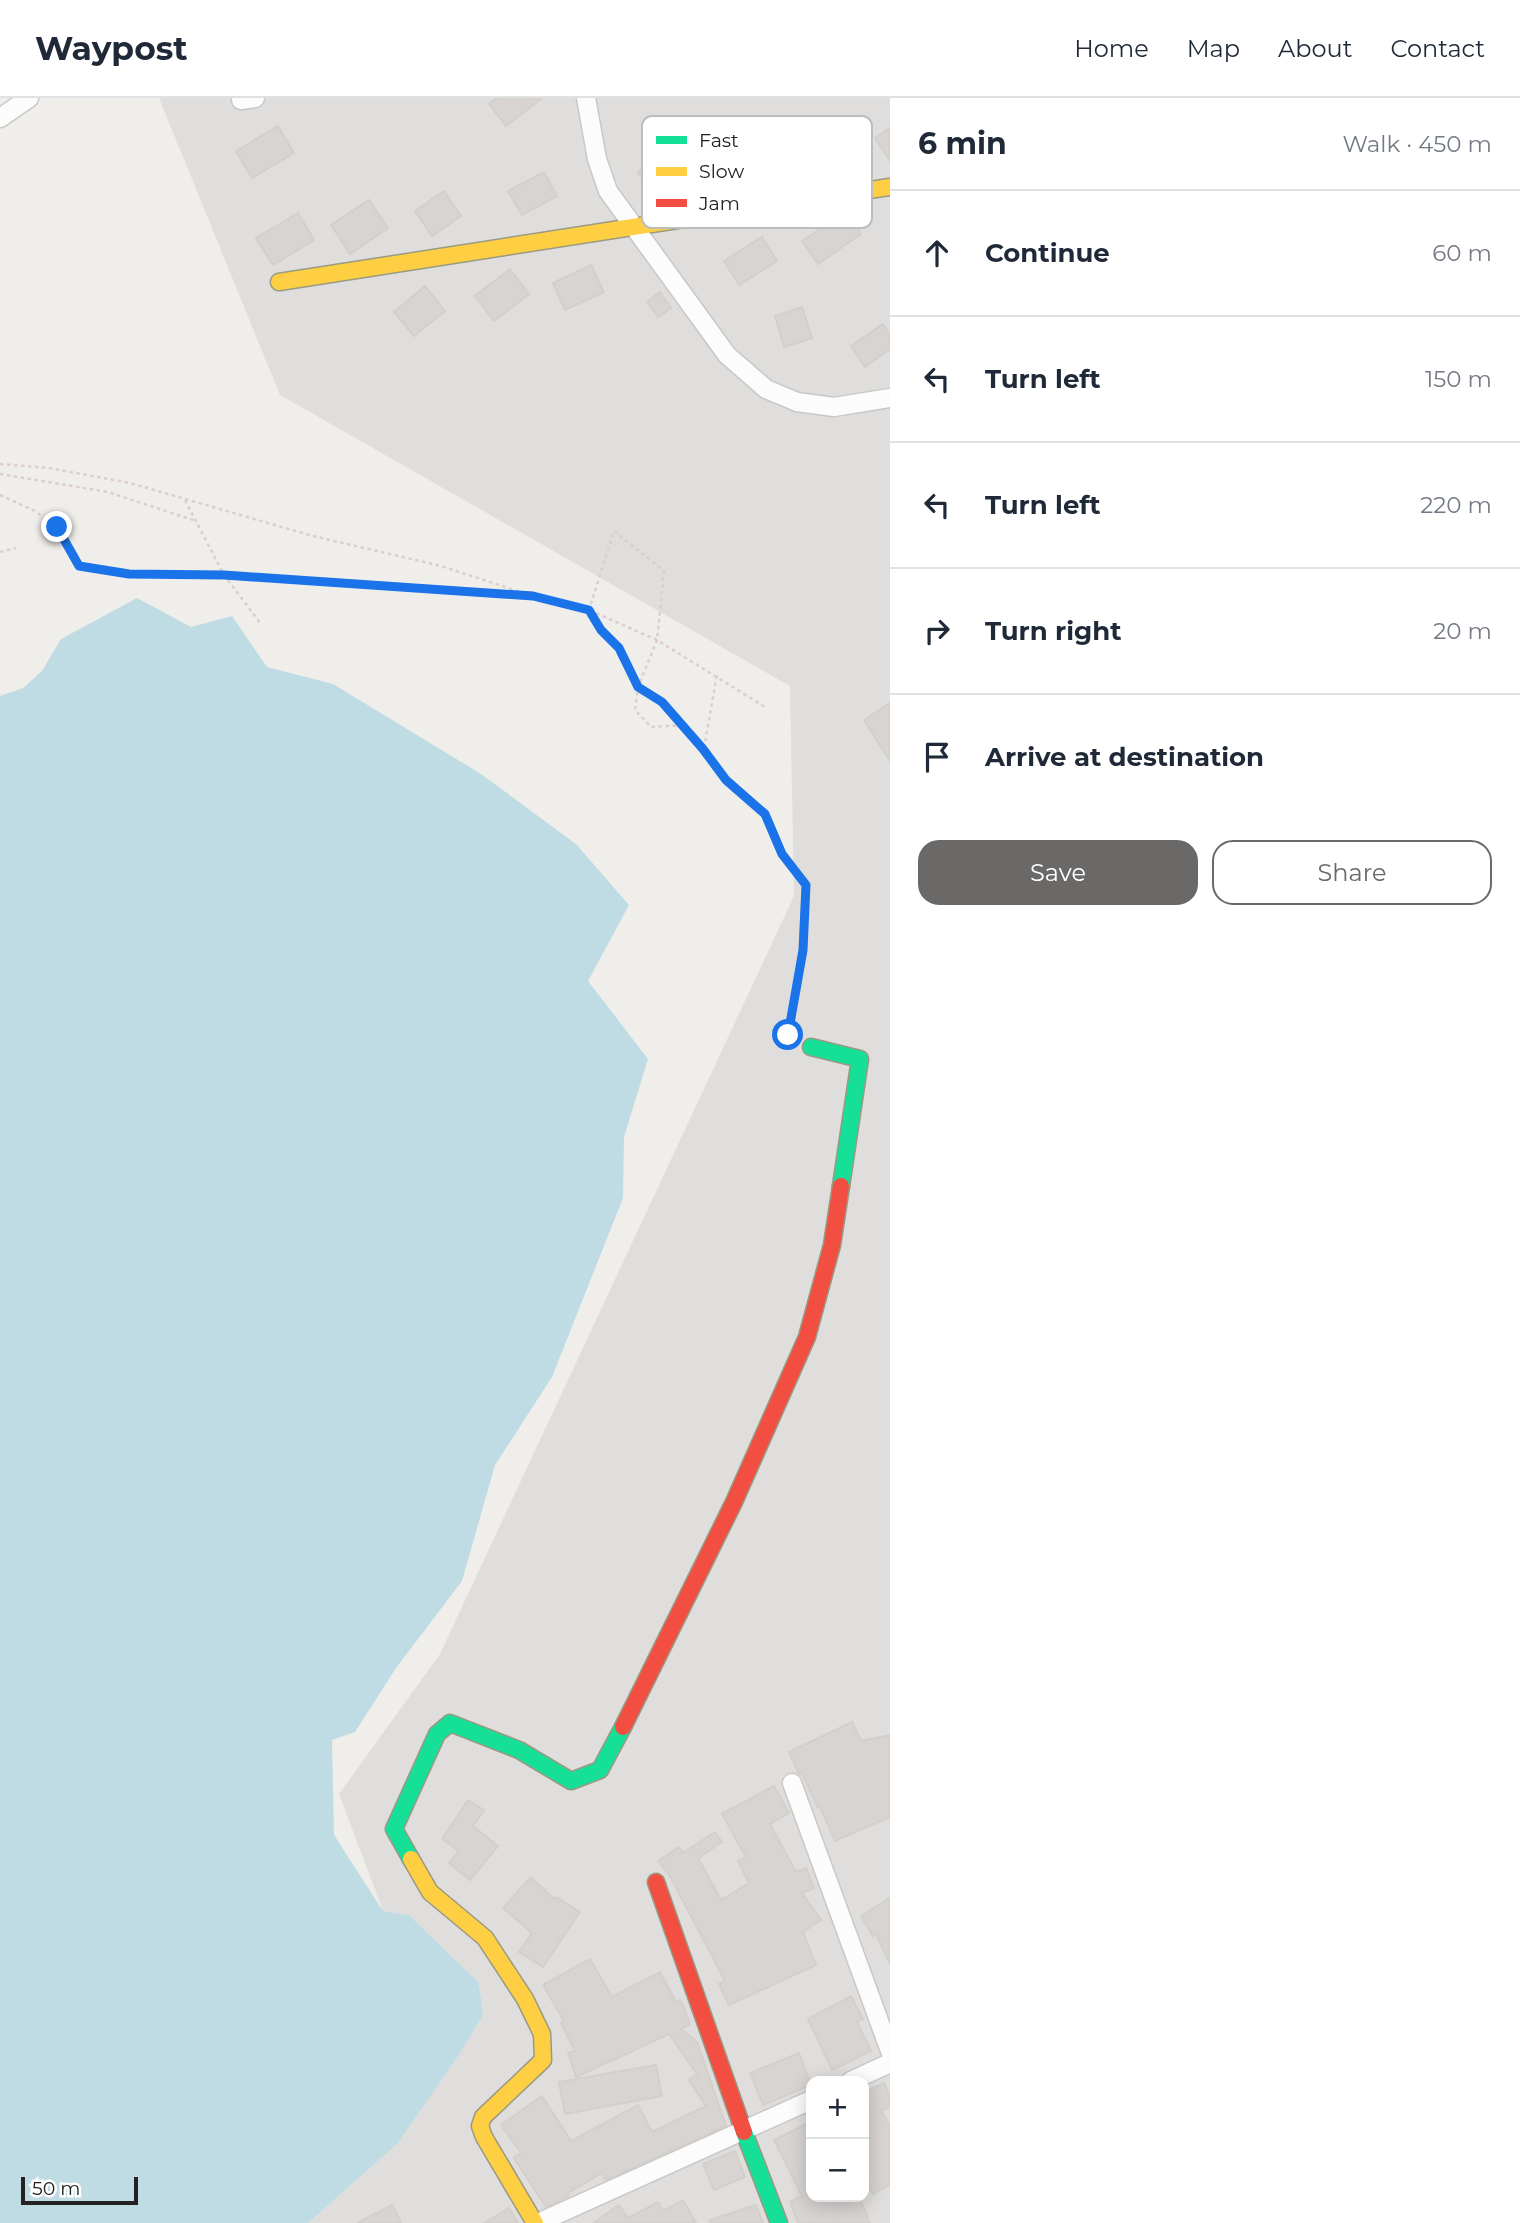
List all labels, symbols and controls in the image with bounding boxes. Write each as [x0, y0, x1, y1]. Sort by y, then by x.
text: Waypost [35, 28, 188, 68]
text: Home [1074, 34, 1149, 63]
text: Map [1187, 34, 1240, 63]
text: About [1278, 34, 1352, 63]
text: Contact [1390, 34, 1485, 63]
legend [642, 116, 872, 228]
text: 6 min [918, 125, 1007, 162]
text: Fast [699, 129, 739, 152]
text: Walk · 450 m [1343, 130, 1492, 158]
text: Slow [699, 160, 744, 183]
text: Jam [698, 192, 740, 215]
icon: ahead [918, 234, 956, 272]
text: Continue [985, 237, 1110, 269]
text: 60 m [1432, 239, 1492, 267]
icon: left [918, 360, 956, 398]
text: Turn left [985, 363, 1101, 395]
text: 150 m [1425, 365, 1492, 393]
icon: left [918, 486, 956, 524]
text: Turn left [985, 489, 1101, 521]
text: 220 m [1420, 491, 1492, 519]
route end [41, 511, 72, 542]
icon: right [918, 612, 956, 650]
text: Turn right [985, 615, 1121, 647]
text: 20 m [1433, 617, 1492, 645]
icon: arrive [918, 738, 956, 776]
text: Arrive at destination [985, 741, 1264, 773]
button: Save [918, 840, 1198, 905]
button: Share [1212, 840, 1492, 905]
route start [772, 1019, 803, 1050]
map controls [806, 2076, 869, 2202]
button: + [806, 2076, 869, 2139]
button: − [806, 2139, 869, 2202]
scale bar [21, 2174, 138, 2206]
text: 50 m [32, 2177, 80, 2200]

